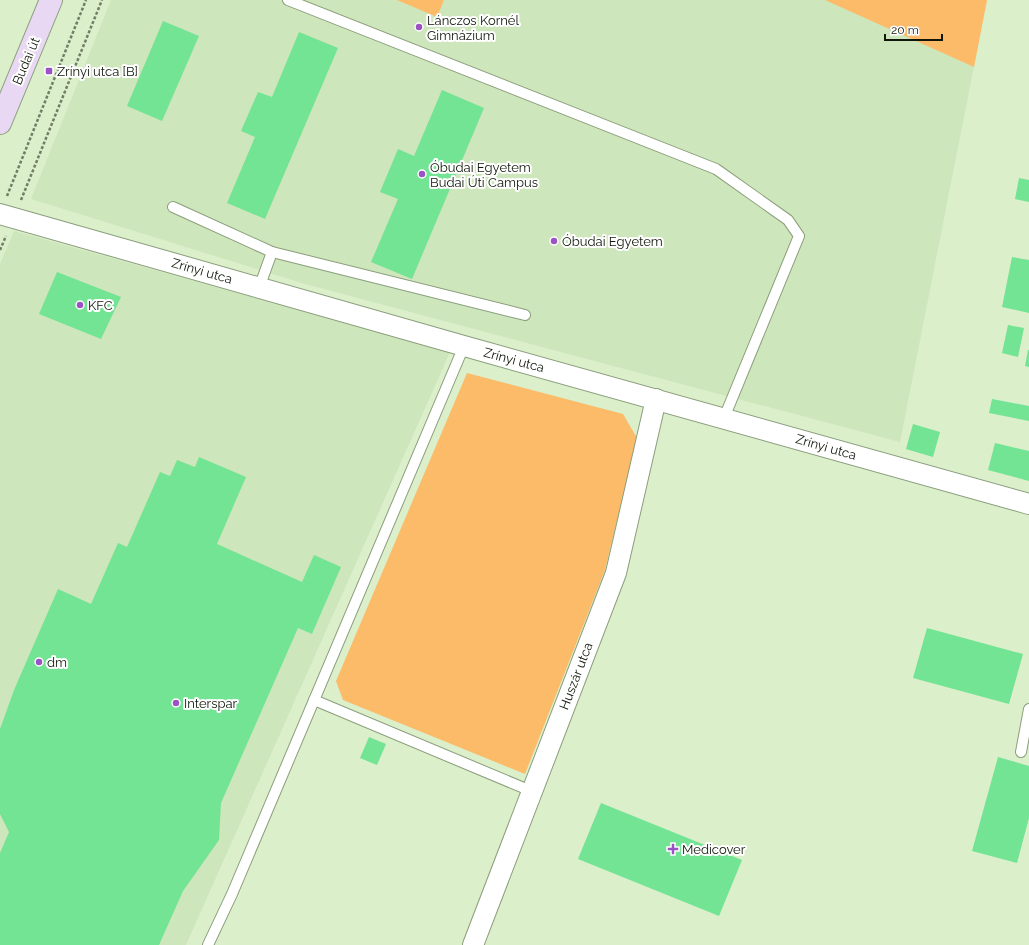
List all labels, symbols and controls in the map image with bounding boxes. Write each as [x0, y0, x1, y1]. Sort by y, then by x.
place label: Lánczos Kornél Gimnázium [427, 13, 519, 43]
scale bar [885, 16, 942, 42]
marker: Lánczos Kornél Gimnázium [414, 22, 424, 32]
text: 20 m [891, 23, 919, 37]
street label: Budai út [9, 35, 43, 87]
place label: Zrínyi utca [B] [57, 64, 138, 79]
marker: Zrínyi utca [B] [44, 66, 54, 76]
place label: Óbudai Egyetem Budai Úti Campus [430, 160, 538, 190]
marker: Óbudai Egyetem Budai Úti Campus [417, 169, 427, 179]
place label: Óbudai Egyetem [562, 234, 663, 249]
marker: Óbudai Egyetem [549, 236, 559, 246]
street label: Zrínyi utca [170, 255, 234, 287]
place label: KFC [88, 298, 113, 313]
marker: KFC [75, 300, 85, 310]
street label: Zrínyi utca [482, 345, 546, 375]
street label: Zrínyi utca [794, 431, 858, 463]
street label: Huszár utca [556, 640, 596, 712]
place label: dm [47, 655, 67, 670]
marker: dm [34, 657, 44, 667]
place label: Interspar [184, 696, 238, 711]
marker: Interspar [171, 698, 181, 708]
place label: Medicover [682, 842, 746, 857]
marker: Medicover [667, 843, 679, 855]

